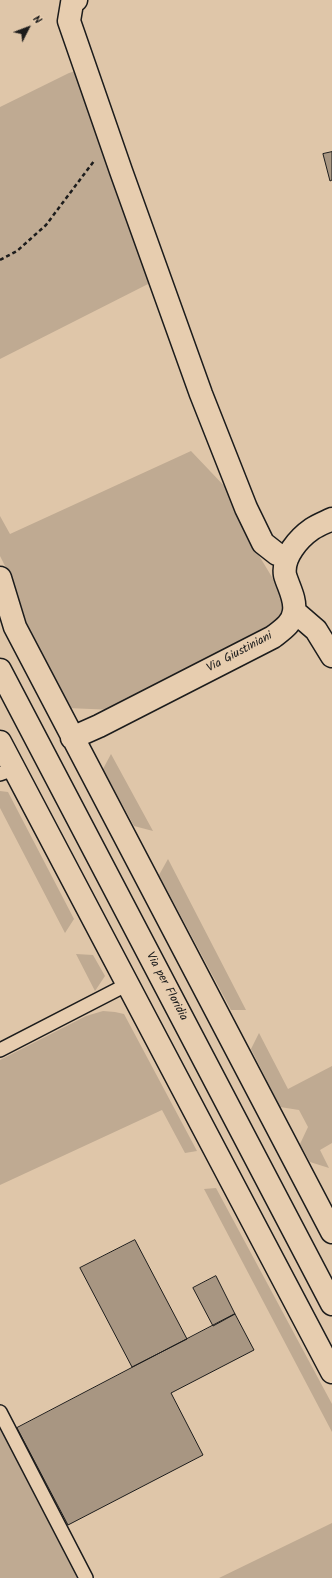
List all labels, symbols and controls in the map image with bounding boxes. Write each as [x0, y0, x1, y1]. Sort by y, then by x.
north arrow [8, 8, 48, 48]
text: N [28, 11, 46, 29]
street label: Via Giustiniani [205, 630, 275, 676]
street label: Via per Floridia [142, 950, 190, 1024]

